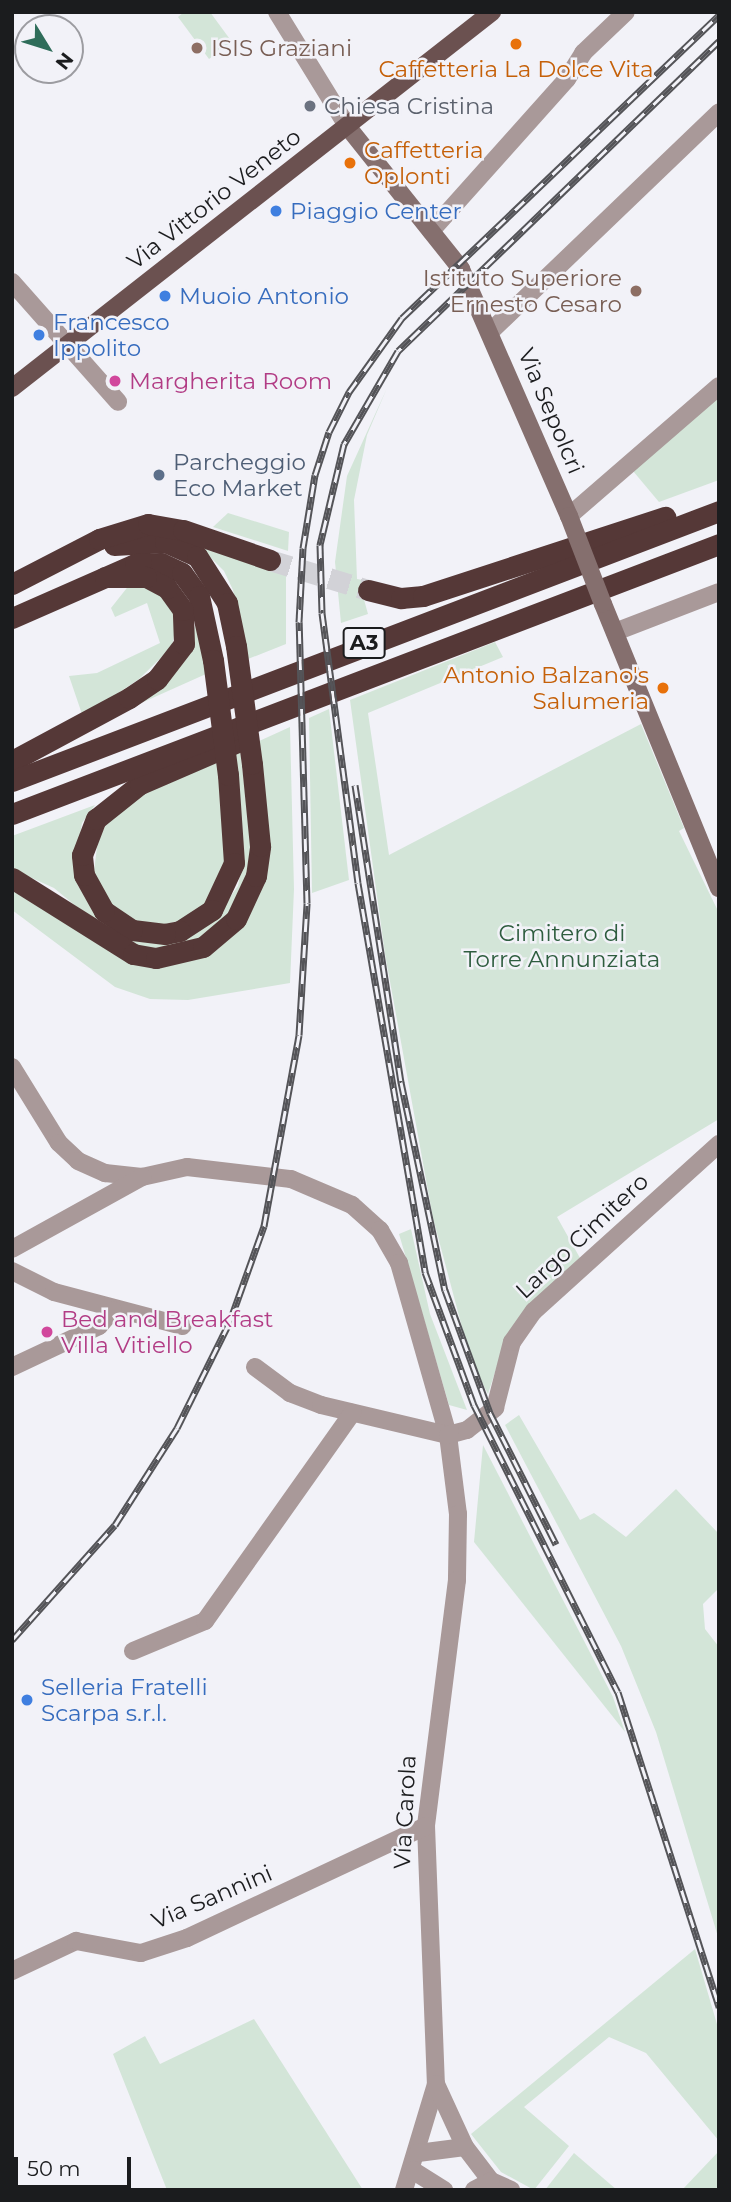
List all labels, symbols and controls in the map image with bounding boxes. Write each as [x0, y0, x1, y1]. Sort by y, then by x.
north arrow [14, 14, 84, 84]
place label: ISIS Graziani [211, 34, 352, 62]
marker: Caffetteria La Dolce Vita [508, 36, 524, 52]
marker: ISIS Graziani [189, 40, 205, 56]
text: N [51, 48, 78, 74]
place label: Caffetteria La Dolce Vita [378, 55, 654, 83]
place label: Chiesa Cristina [324, 92, 494, 120]
marker: Chiesa Cristina [302, 98, 318, 114]
street label: Via Vittorio Veneto [122, 123, 306, 275]
place label: Caffetteria Oplonti [364, 136, 484, 190]
marker: Caffetteria Oplonti [342, 155, 358, 171]
place label: Piaggio Center [290, 197, 462, 225]
marker: Piaggio Center [268, 203, 284, 219]
place label: Istituto Superiore Ernesto Cesaro [423, 264, 622, 318]
place label: Muoio Antonio [179, 282, 349, 310]
marker: Istituto Superiore Ernesto Cesaro [628, 283, 644, 299]
marker: Muoio Antonio [157, 288, 173, 304]
place label: Francesco Ippolito [53, 308, 170, 362]
marker: Francesco Ippolito [31, 327, 47, 343]
street label: Via Sepolcri [512, 344, 590, 478]
place label: Margherita Room [129, 367, 332, 395]
marker: Margherita Room [107, 373, 123, 389]
place label: Parcheggio Eco Market [173, 448, 306, 502]
marker: Parcheggio Eco Market [151, 467, 167, 483]
road number: A3 [341, 626, 387, 660]
place label: Antonio Balzano's Salumeria [444, 661, 649, 715]
marker: Antonio Balzano's Salumeria [655, 680, 671, 696]
park label: Cimitero di Torre Annunziata [464, 919, 660, 973]
street label: Largo Cimitero [510, 1168, 654, 1304]
place label: Bed and Breakfast Villa Vitiello [61, 1305, 273, 1359]
marker: Bed and Breakfast Villa Vitiello [39, 1324, 55, 1340]
place label: Selleria Fratelli Scarpa s.r.l. [41, 1673, 208, 1727]
marker: Selleria Fratelli Scarpa s.r.l. [19, 1692, 35, 1708]
street label: Via Carola [388, 1754, 422, 1870]
street label: Via Sannini [148, 1859, 276, 1935]
scale bar [18, 2142, 135, 2186]
text: 50 m [27, 2156, 81, 2181]

